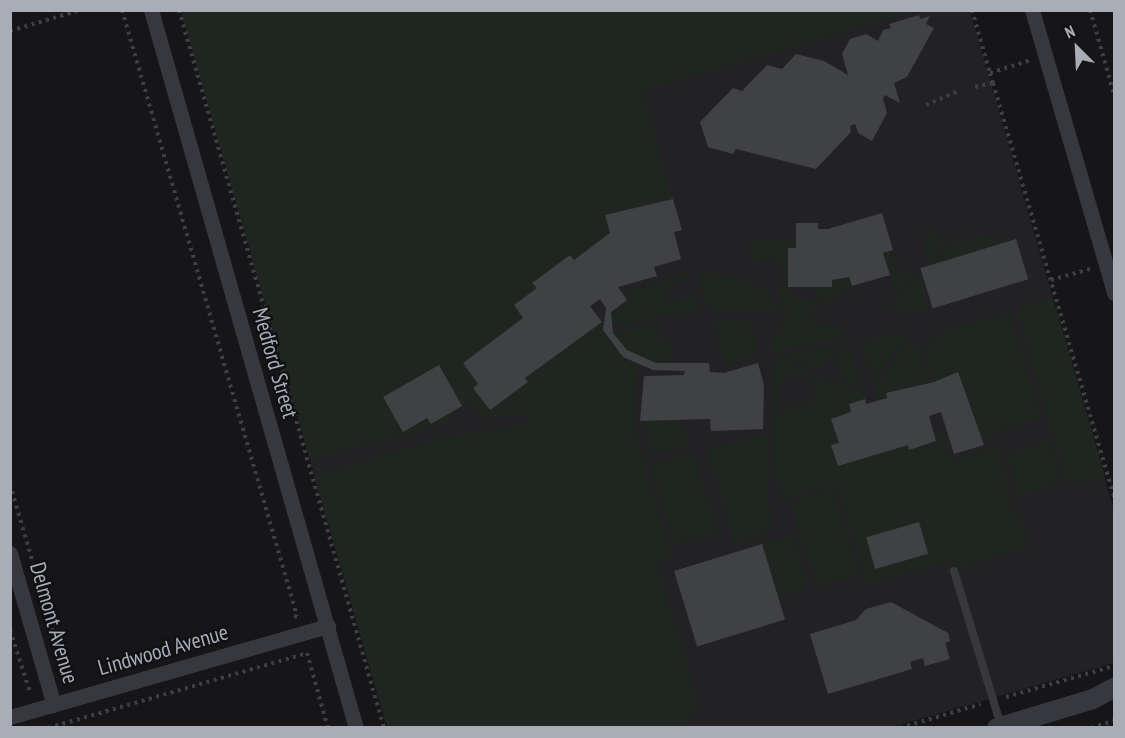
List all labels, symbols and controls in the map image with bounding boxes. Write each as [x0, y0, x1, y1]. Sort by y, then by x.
north arrow [1047, 18, 1107, 78]
text: N [1062, 21, 1078, 42]
street label: Medford Street [247, 305, 303, 421]
street label: Delmont Avenue [24, 559, 84, 687]
street label: Lindwood Avenue [95, 619, 231, 681]

